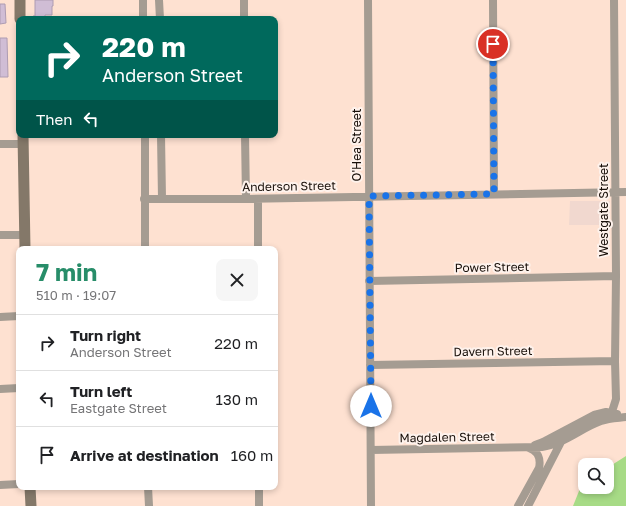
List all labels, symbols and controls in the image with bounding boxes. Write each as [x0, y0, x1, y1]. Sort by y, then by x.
pin [476, 27, 510, 61]
text: 220 m [102, 30, 186, 63]
icon: right [36, 32, 88, 84]
icon: arrive [482, 33, 504, 55]
text: Anderson Street [102, 64, 243, 86]
icon: left [80, 108, 102, 130]
street label: O'Hea Street [349, 108, 364, 181]
text: Then [36, 110, 72, 128]
street label: Westgate Street [596, 163, 611, 257]
street label: Anderson Street [242, 178, 336, 194]
text: 7 min [36, 257, 97, 286]
button: close [216, 259, 258, 301]
street label: Power Street [455, 259, 530, 275]
text: 510 m · 19:07 [36, 287, 116, 303]
text: Turn right [70, 326, 141, 344]
icon: right [36, 332, 58, 354]
text: 220 m [214, 334, 258, 352]
street label: Davern Street [453, 343, 533, 359]
text: Anderson Street [70, 344, 172, 360]
text: Turn left [70, 382, 132, 400]
position arrow [350, 385, 392, 427]
icon: left [36, 388, 58, 410]
text: 130 m [216, 390, 258, 408]
text: Eastgate Street [70, 400, 167, 416]
street label: Magdalen Street [399, 429, 495, 445]
icon: arrive [36, 444, 58, 466]
text: Arrive at destination [70, 446, 219, 464]
text: 160 m [231, 446, 273, 464]
map controls [578, 458, 614, 494]
button: search [578, 458, 614, 494]

